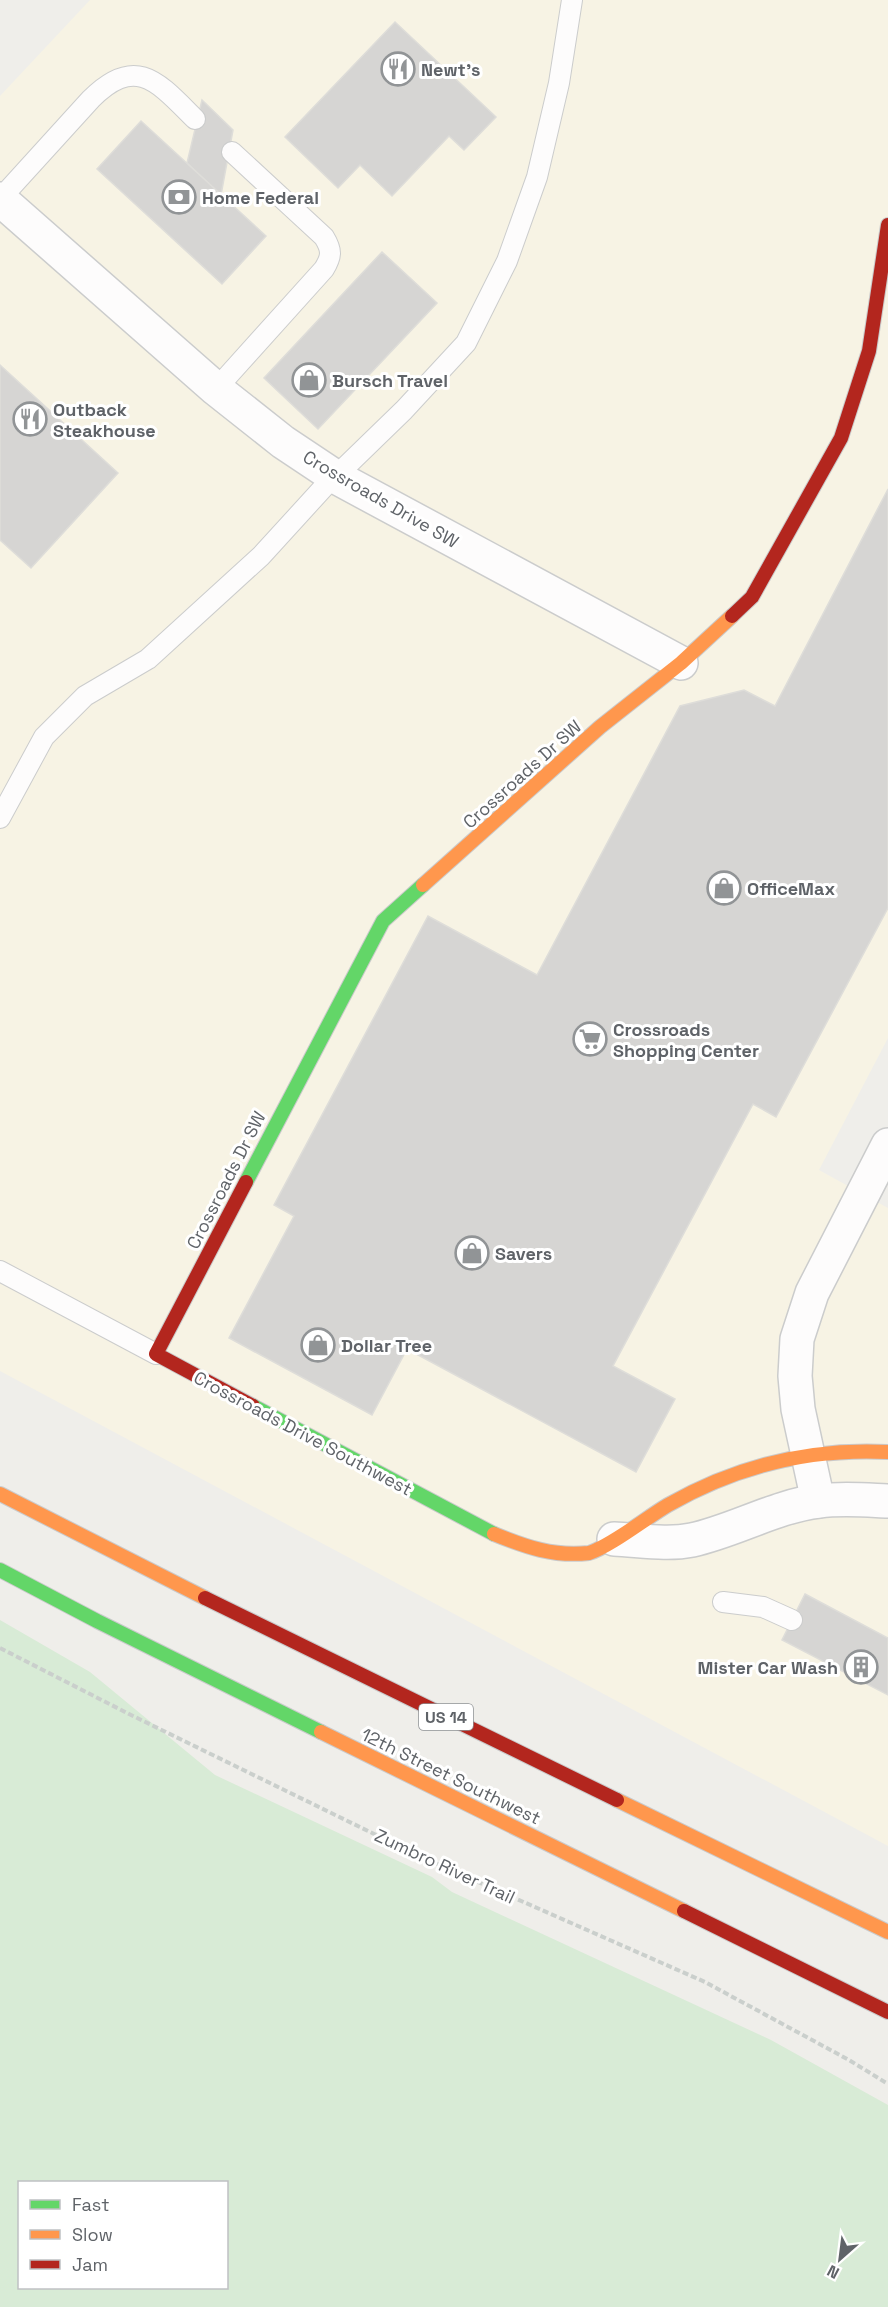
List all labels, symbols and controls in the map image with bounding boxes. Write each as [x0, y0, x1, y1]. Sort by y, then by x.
restaurant icon: Newt's [380, 51, 416, 87]
place label: Newt's [421, 58, 480, 81]
bank icon: Home Federal [161, 179, 197, 215]
place label: Home Federal [202, 186, 319, 209]
shop icon: Bursch Travel [291, 362, 327, 398]
place label: Bursch Travel [332, 369, 448, 392]
place label: Outback Steakhouse [53, 398, 156, 442]
restaurant icon: Outback Steakhouse [12, 401, 48, 437]
street label: Crossroads Drive SW [299, 445, 463, 553]
street label: Crossroads Dr SW [458, 715, 586, 833]
shop icon: OfficeMax [706, 870, 742, 906]
place label: OfficeMax [747, 877, 835, 900]
place label: Crossroads Shopping Center [613, 1018, 759, 1062]
supermarket icon: Crossroads Shopping Center [572, 1021, 608, 1057]
street label: Crossroads Dr SW [181, 1107, 271, 1253]
shop icon: Savers [454, 1235, 490, 1271]
place label: Savers [495, 1242, 552, 1265]
shop icon: Dollar Tree [300, 1327, 336, 1363]
place label: Dollar Tree [341, 1334, 432, 1357]
street label: Crossroads Drive Southwest [190, 1366, 416, 1500]
building icon: Mister Car Wash [843, 1649, 879, 1685]
place label: Mister Car Wash [698, 1656, 838, 1679]
road number: US 14 [419, 1704, 473, 1730]
street label: 12th Street Southwest [358, 1723, 544, 1829]
street label: Zumbro River Trail [371, 1823, 519, 1909]
legend [18, 2181, 228, 2289]
text: Fast [72, 2193, 109, 2216]
text: Slow [72, 2223, 113, 2246]
north arrow [810, 2229, 870, 2289]
text: Jam [72, 2253, 108, 2276]
text: N [824, 2260, 843, 2284]

